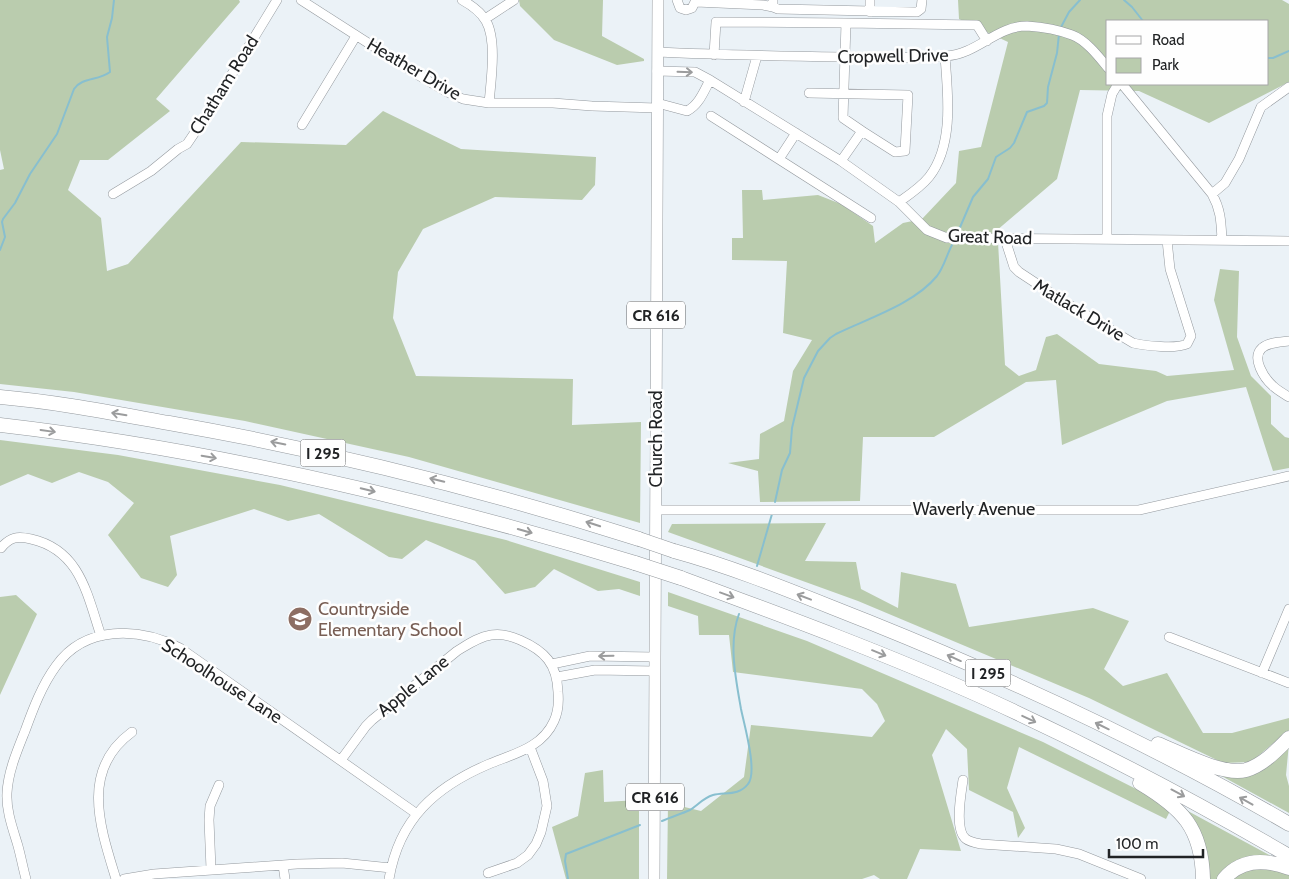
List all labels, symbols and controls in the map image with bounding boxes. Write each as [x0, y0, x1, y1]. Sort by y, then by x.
legend [1106, 20, 1269, 85]
street label: Chatham Road [185, 31, 263, 139]
text: Road [1152, 31, 1185, 49]
street label: Heather Drive [363, 33, 465, 105]
street label: Cropwell Drive [837, 44, 949, 68]
text: Park [1152, 56, 1179, 74]
one-way arrow [676, 67, 692, 76]
street label: Great Road [948, 225, 1032, 249]
street label: Matlack Drive [1029, 274, 1129, 346]
road number: CR 616 [627, 302, 685, 328]
street label: Church Road [645, 391, 667, 487]
one-way arrow [111, 409, 127, 419]
one-way arrow [40, 427, 56, 437]
one-way arrow [271, 438, 287, 448]
road number: I 295 [300, 439, 346, 466]
one-way arrow [200, 453, 216, 463]
one-way arrow [429, 475, 445, 484]
one-way arrow [359, 486, 375, 495]
street label: Waverly Avenue [913, 498, 1035, 520]
one-way arrow [585, 519, 601, 529]
one-way arrow [517, 526, 533, 536]
one-way arrow [719, 591, 734, 600]
one-way arrow [797, 592, 812, 601]
place label: Countryside Elementary School [318, 598, 463, 641]
school or university icon: Countryside Elementary School [287, 606, 313, 632]
street label: Schoolhouse Lane [158, 634, 286, 728]
one-way arrow [871, 649, 886, 658]
street label: Apple Lane [373, 651, 453, 721]
one-way arrow [599, 651, 615, 660]
one-way arrow [947, 653, 962, 663]
road number: I 295 [966, 660, 1010, 686]
one-way arrow [1022, 714, 1037, 724]
one-way arrow [1095, 721, 1110, 730]
road number: CR 616 [626, 784, 684, 810]
one-way arrow [1170, 789, 1185, 798]
one-way arrow [1240, 795, 1254, 805]
scale bar [1109, 826, 1203, 858]
text: 100 m [1116, 835, 1158, 853]

